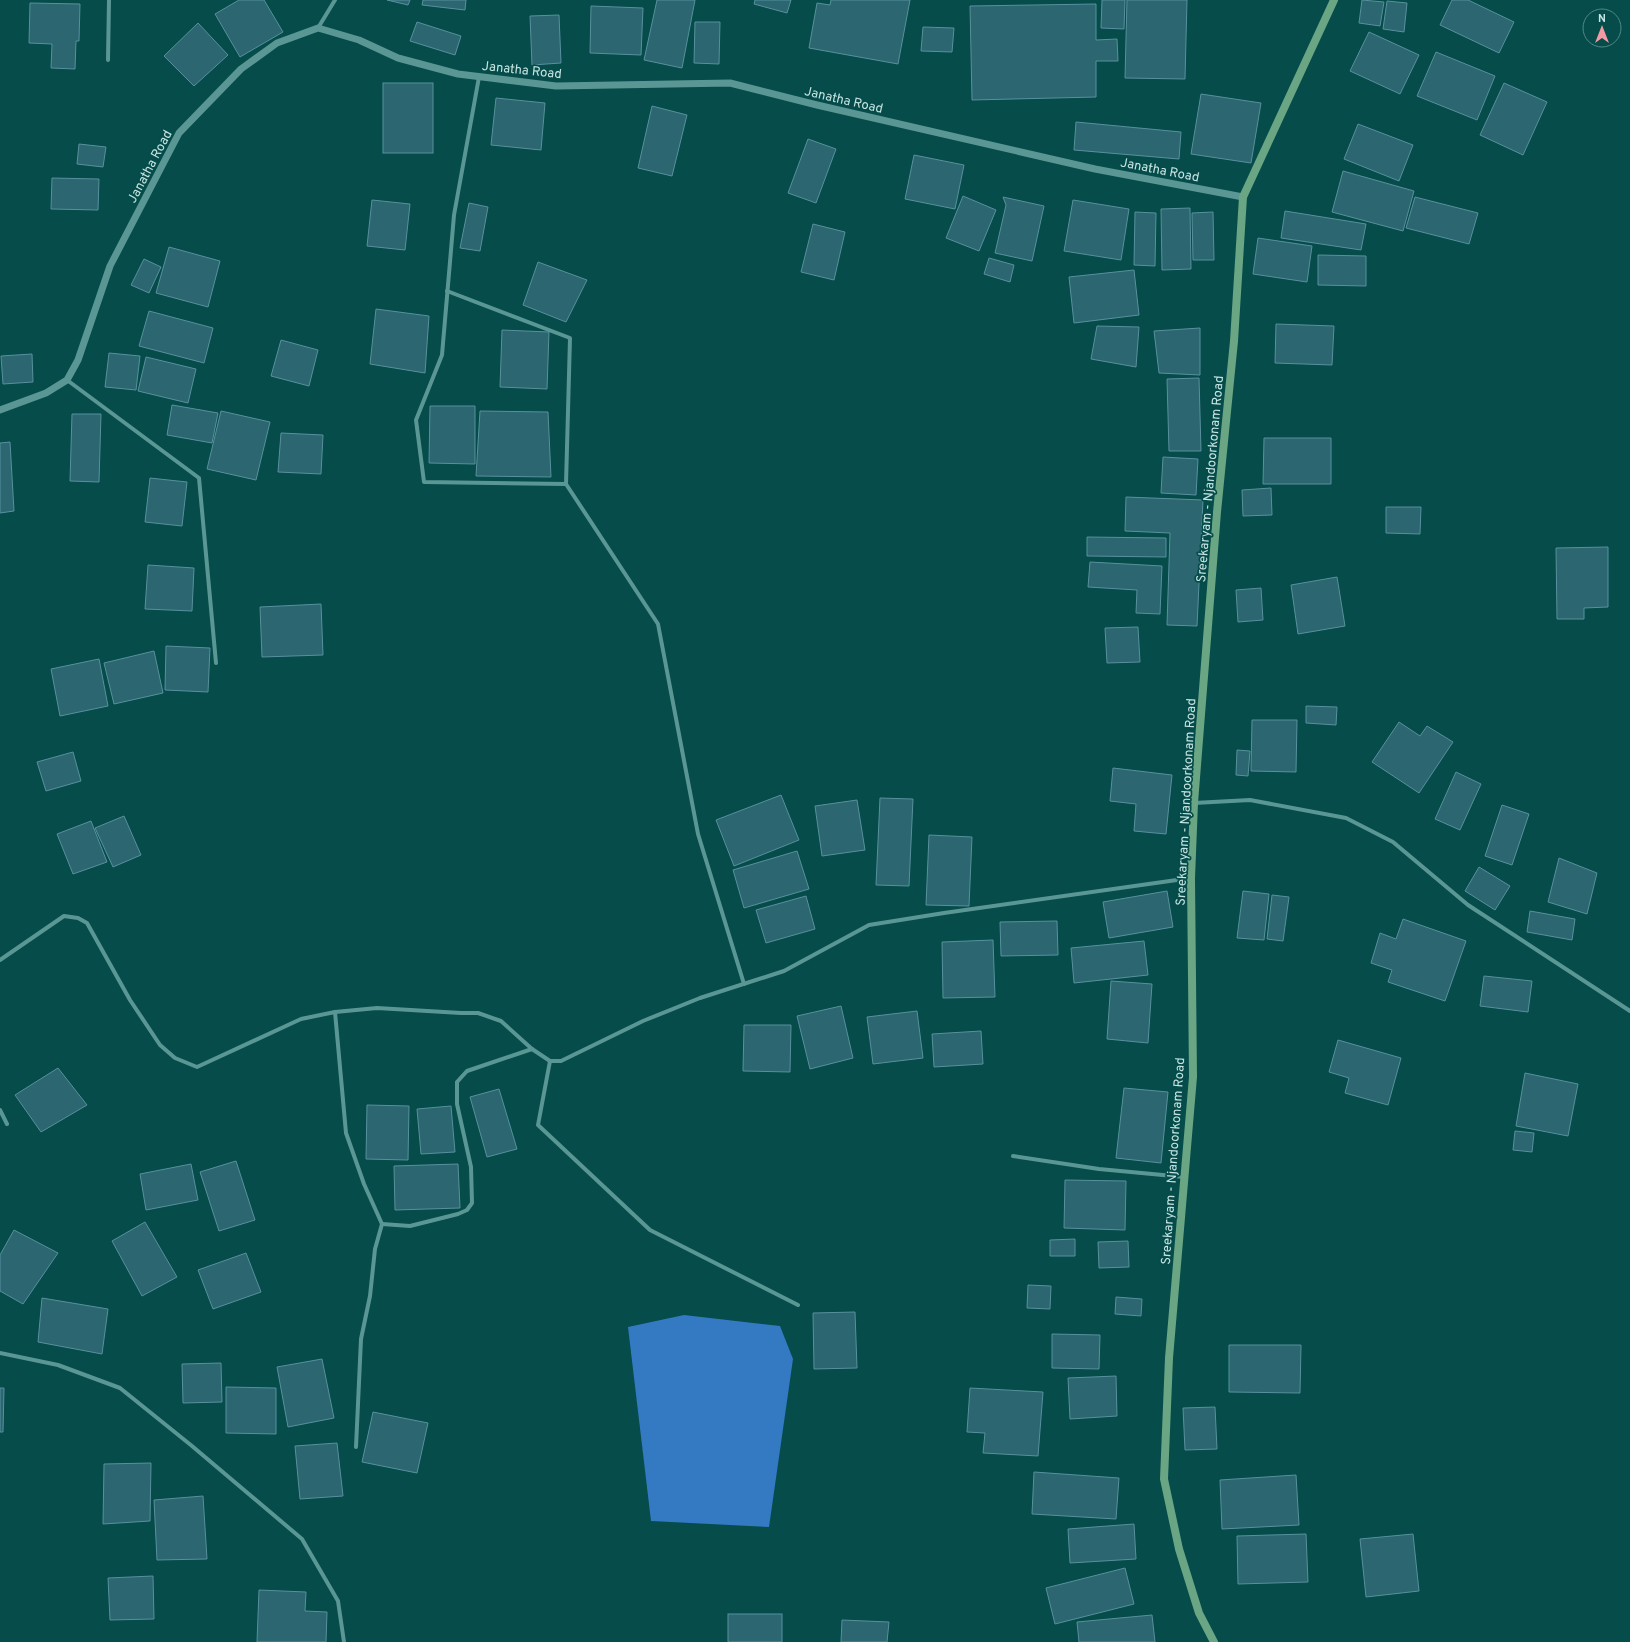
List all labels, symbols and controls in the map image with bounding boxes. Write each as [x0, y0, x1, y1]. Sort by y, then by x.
north arrow [1582, 8, 1622, 48]
text: N [1598, 12, 1606, 26]
street label: Janatha Road [481, 59, 562, 83]
street label: Janatha Road [803, 84, 884, 118]
street label: Janatha Road [125, 128, 177, 206]
street label: Janatha Road [1119, 155, 1200, 186]
street label: Sreekaryam - Njandoorkonam Road [1194, 375, 1228, 583]
street label: Sreekaryam - Njandoorkonam Road [1174, 698, 1200, 906]
street label: Sreekaryam - Njandoorkonam Road [1159, 1057, 1189, 1265]

